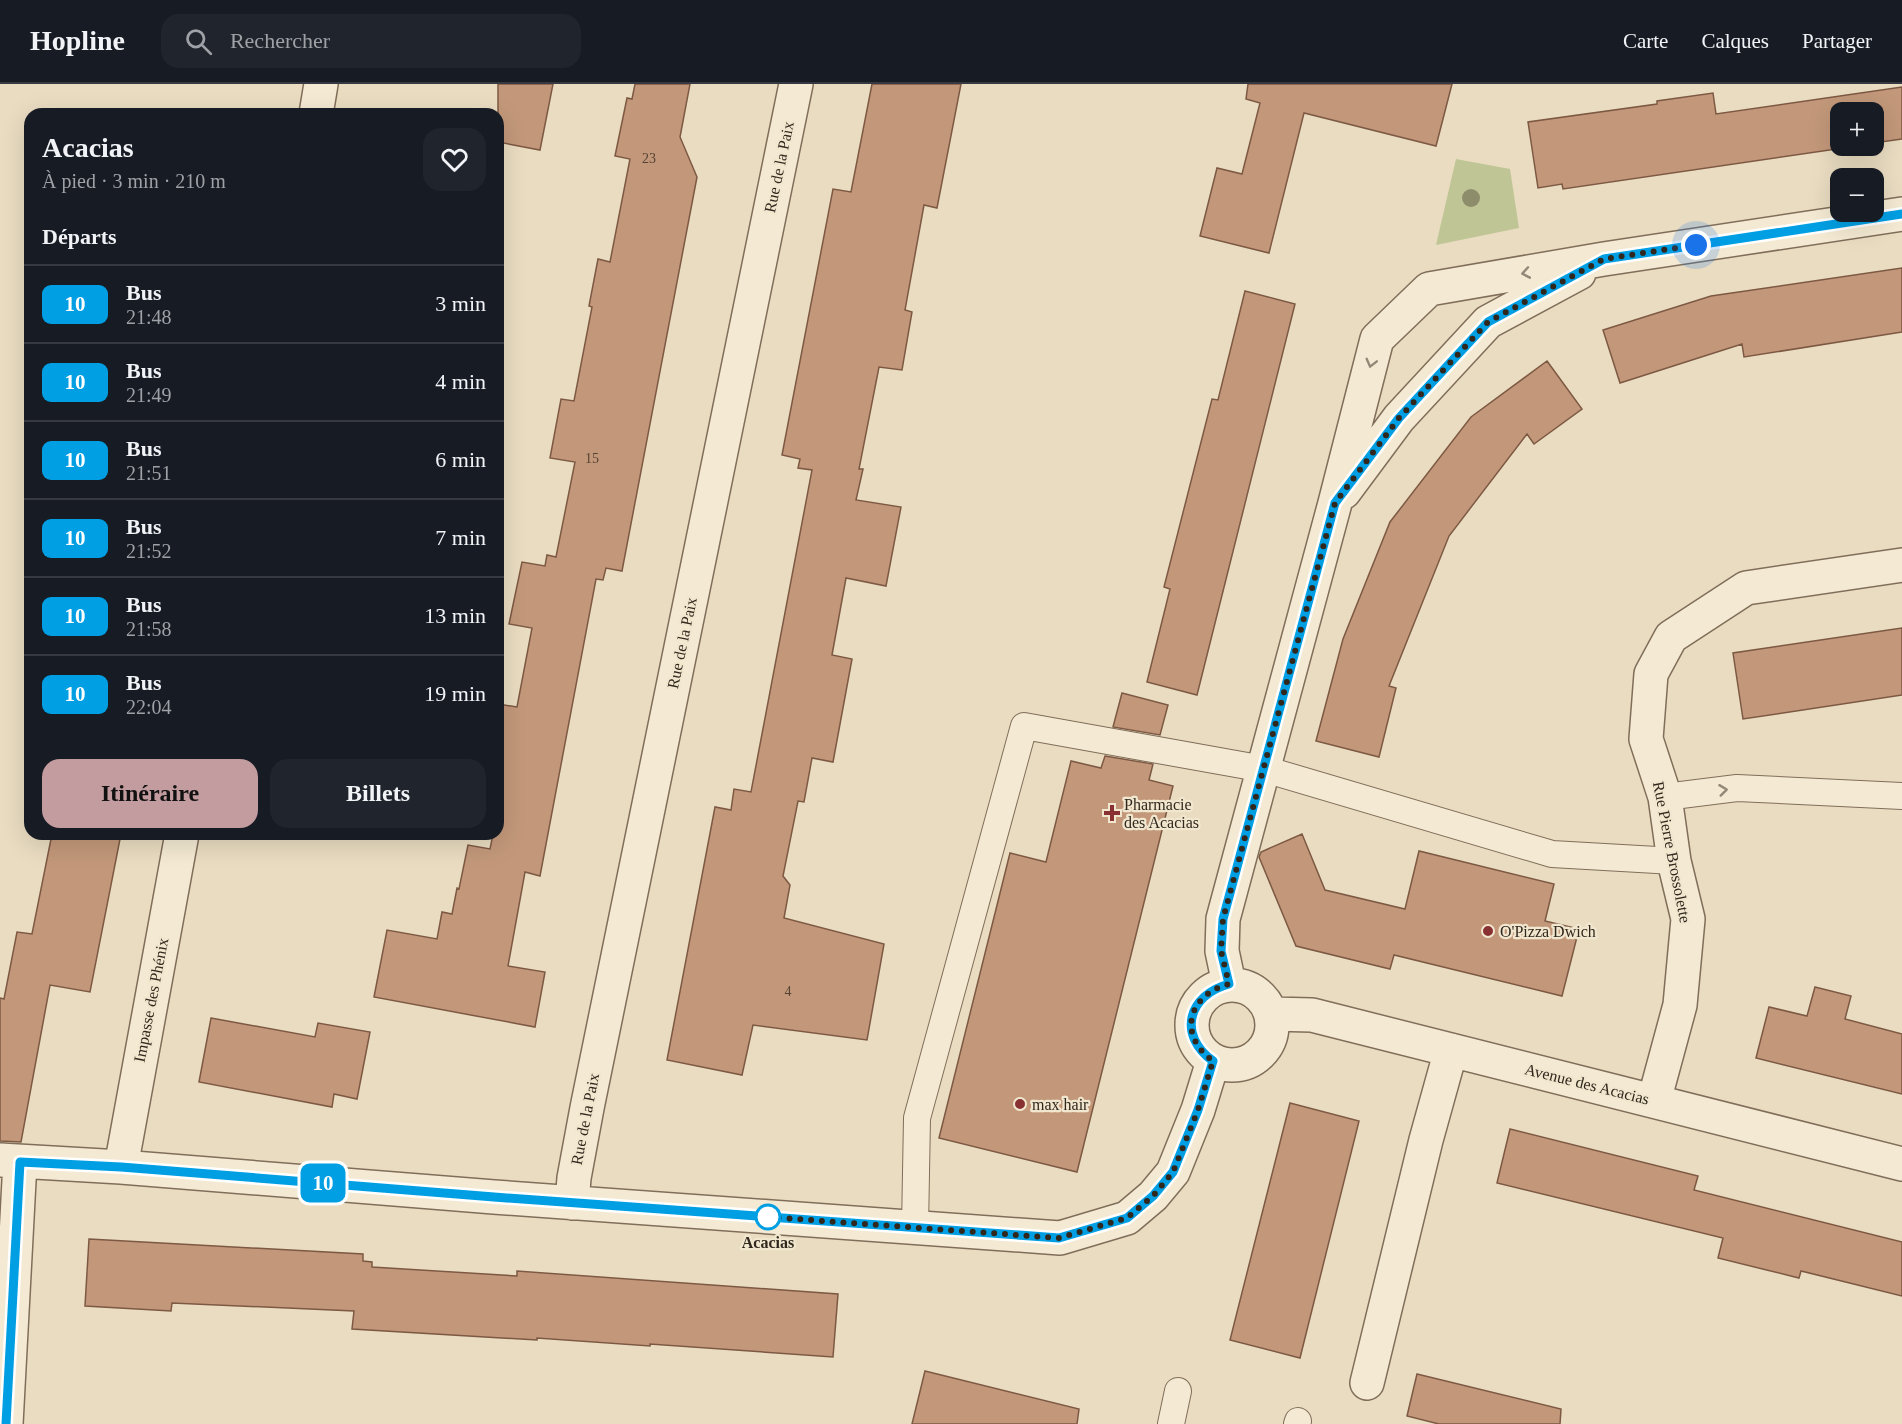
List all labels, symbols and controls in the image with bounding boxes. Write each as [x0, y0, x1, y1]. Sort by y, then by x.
search box [161, 14, 581, 68]
text: Hopline [30, 25, 125, 56]
icon: search [182, 25, 215, 58]
text: Rechercher [230, 28, 330, 53]
text: Carte [1623, 29, 1668, 53]
text: Calques [1701, 29, 1769, 53]
text: Partager [1802, 29, 1872, 53]
map controls [1830, 102, 1884, 222]
button: + [1830, 102, 1884, 156]
street label: Rue de la Paix [761, 120, 797, 214]
button: heart [423, 128, 486, 191]
text: Acacias [42, 132, 134, 163]
house number: 23 [642, 151, 656, 166]
button: − [1830, 168, 1884, 222]
text: À pied · 3 min · 210 m [42, 170, 226, 192]
text: Départs [42, 224, 117, 249]
your location [1681, 230, 1711, 260]
one-way arrow [1521, 266, 1531, 279]
text: Bus [126, 280, 161, 305]
text: 3 min [435, 291, 486, 316]
text: 10 [65, 292, 86, 316]
text: 21:48 [126, 306, 172, 328]
text: Bus [126, 358, 161, 383]
one-way arrow [1365, 358, 1378, 368]
text: 4 min [435, 369, 486, 394]
text: 10 [65, 370, 86, 394]
text: 21:49 [126, 384, 172, 406]
text: Bus [126, 436, 161, 461]
text: 6 min [435, 447, 486, 472]
text: 10 [65, 448, 86, 472]
house number: 15 [585, 451, 599, 466]
text: 21:51 [126, 462, 172, 484]
text: Bus [126, 514, 161, 539]
text: 7 min [435, 525, 486, 550]
text: 10 [65, 526, 86, 550]
text: 21:52 [126, 540, 172, 562]
text: Bus [126, 592, 161, 617]
street label: Rue de la Paix [664, 596, 700, 690]
text: 13 min [424, 603, 486, 628]
text: 10 [65, 604, 86, 628]
text: 21:58 [126, 618, 172, 640]
text: Bus [126, 670, 161, 695]
text: 19 min [424, 681, 486, 706]
text: 10 [65, 682, 86, 706]
text: 22:04 [126, 696, 172, 718]
button: Itinéraire [42, 759, 258, 828]
button: Billets [270, 759, 486, 828]
street label: Rue Pierre Brossolette [1650, 780, 1694, 924]
one-way arrow [1719, 784, 1728, 797]
place label: Pharmacie des Acacias [1124, 796, 1199, 831]
marker: Pharmacie des Acacias [1105, 806, 1119, 820]
place label: O'Pizza Dwich [1500, 923, 1596, 940]
marker: O'Pizza Dwich [1481, 924, 1495, 938]
street label: Impasse des Phénix [131, 936, 172, 1064]
house number: 4 [785, 984, 792, 999]
street label: Avenue des Acacias [1523, 1060, 1651, 1108]
street label: Rue de la Paix [568, 1072, 602, 1166]
place label: max hair [1032, 1096, 1089, 1113]
marker: max hair [1013, 1097, 1027, 1111]
line badge: 10 [296, 1164, 350, 1202]
text: 10 [313, 1171, 334, 1195]
marker: Acacias [755, 1204, 781, 1230]
place label: Acacias [742, 1234, 794, 1251]

